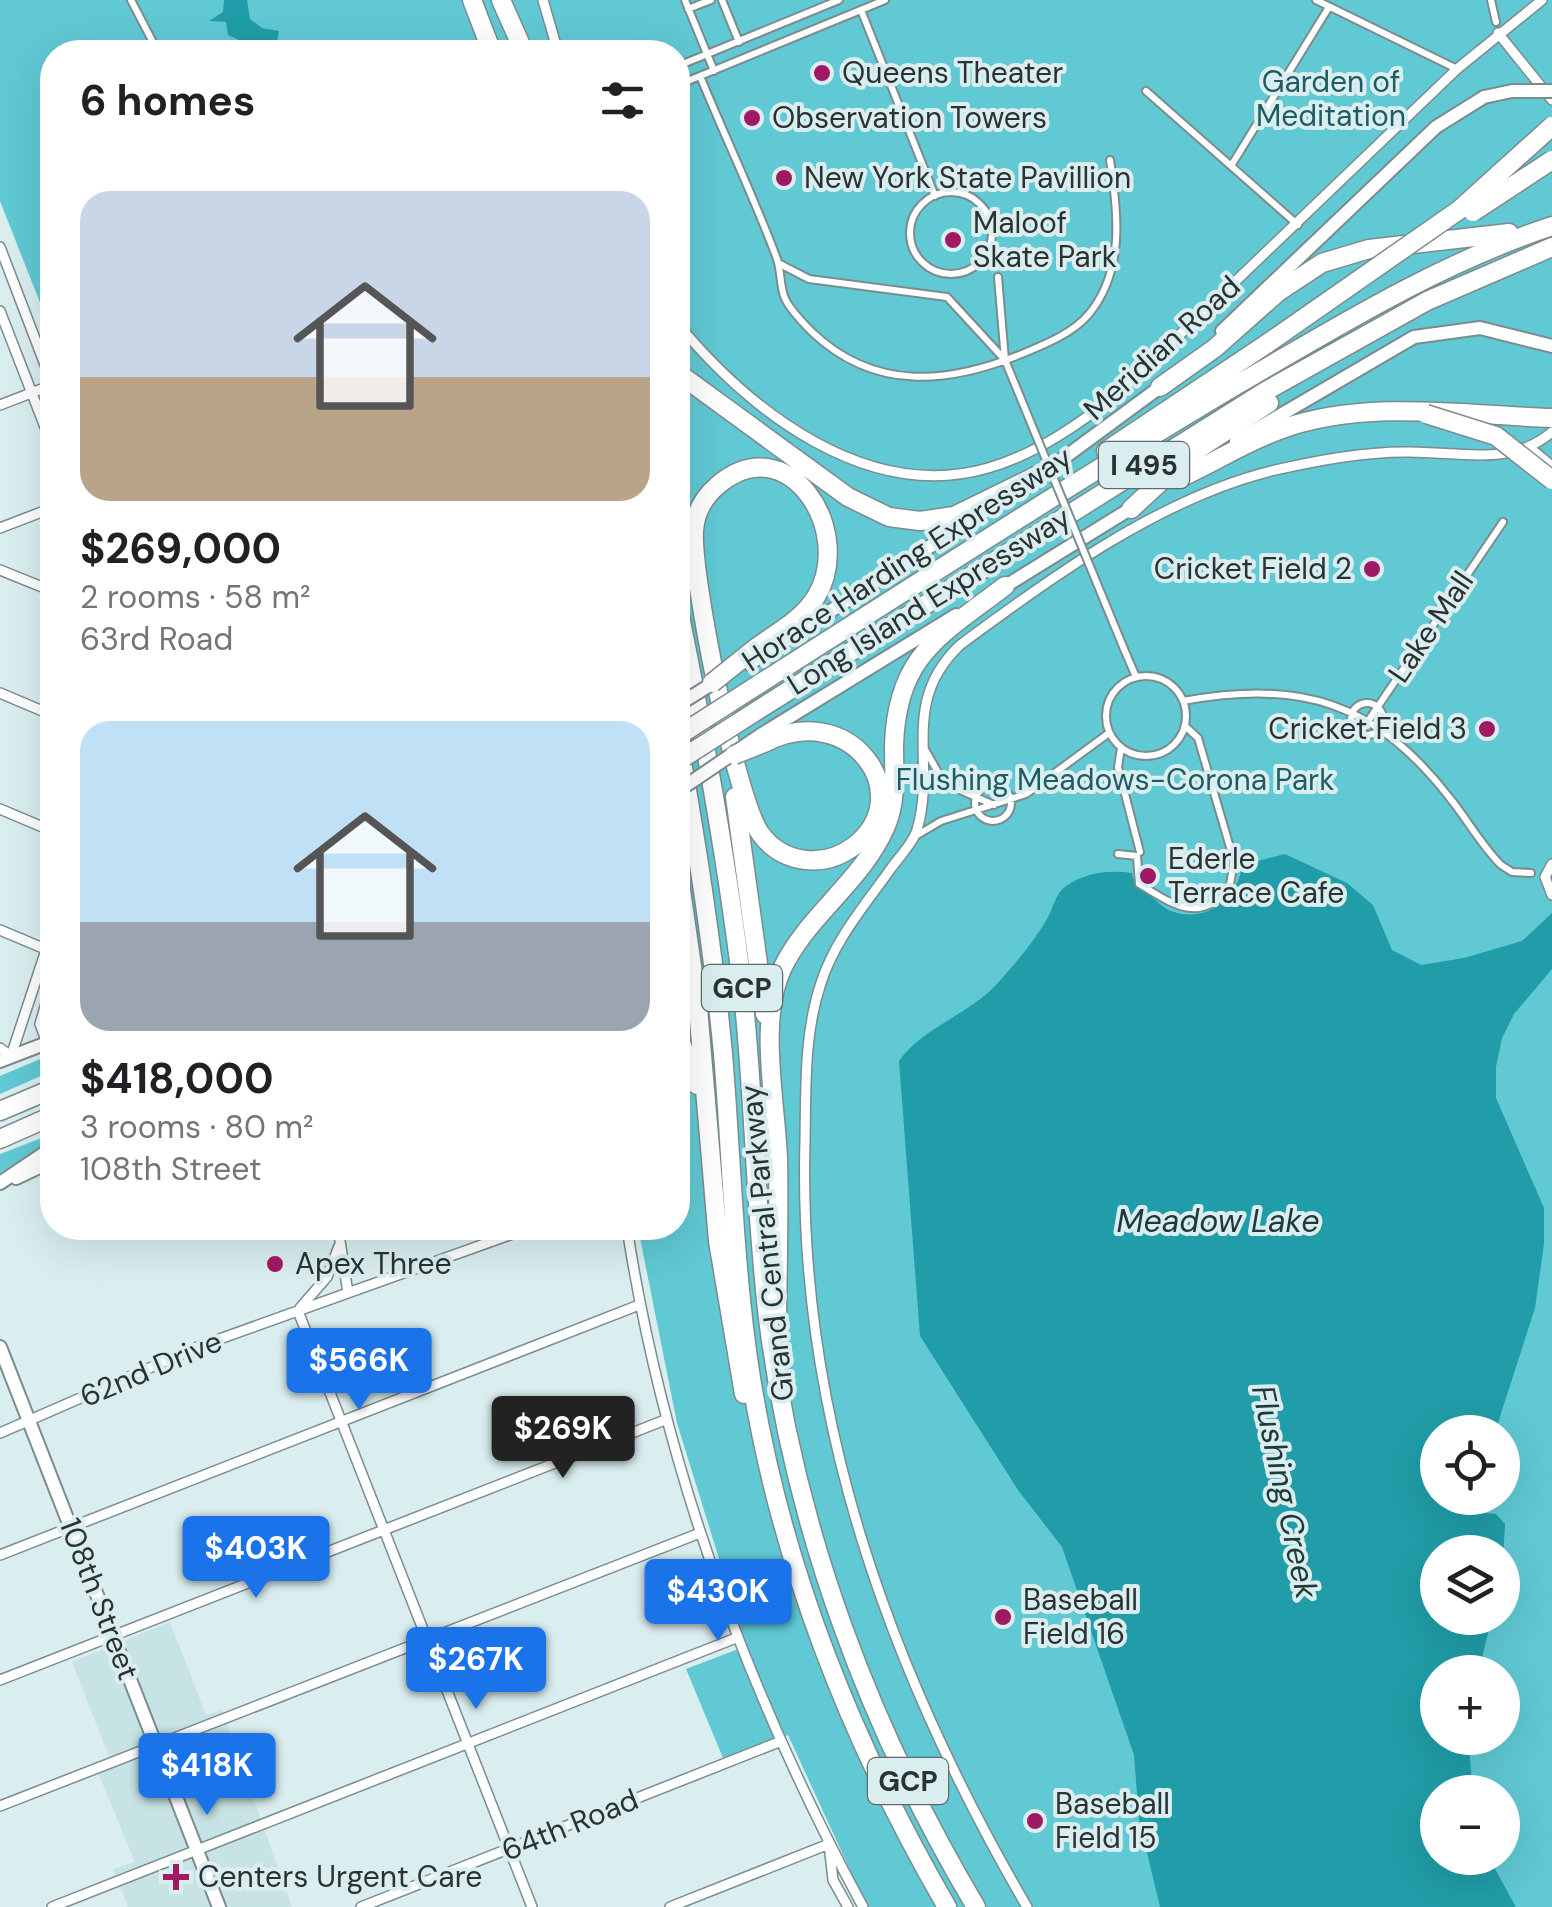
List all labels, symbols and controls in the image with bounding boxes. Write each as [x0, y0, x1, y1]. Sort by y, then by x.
place label: Queens Theater [842, 53, 1063, 92]
marker: Queens Theater [811, 62, 833, 84]
park label: Garden of Meditation [1256, 62, 1406, 135]
text: 6 homes [80, 73, 255, 128]
icon: filters [595, 73, 650, 128]
place label: Observation Towers [772, 98, 1047, 137]
marker: Observation Towers [741, 107, 763, 129]
place label: New York State Pavillion [804, 158, 1131, 197]
marker: New York State Pavillion [773, 167, 795, 189]
place label: Maloof Skate Park [973, 203, 1117, 276]
marker: Maloof Skate Park [942, 229, 964, 251]
icon: home [275, 256, 455, 436]
street label: Meridian Road [1075, 267, 1248, 428]
street label: Horace Harding Expressway [734, 437, 1079, 680]
road number: I 495 [1099, 442, 1189, 488]
street label: Long Island Expressway [780, 497, 1078, 704]
text: $269,000 [80, 521, 281, 576]
place label: Cricket Field 2 [1154, 549, 1352, 588]
marker: Cricket Field 2 [1361, 558, 1383, 580]
street label: Lake Mall [1379, 564, 1482, 690]
text: 2 rooms · 58 m² [80, 576, 311, 618]
text: 63rd Road [80, 618, 233, 660]
place label: Cricket Field 3 [1268, 709, 1467, 748]
marker: Cricket Field 3 [1476, 718, 1498, 740]
park label: Flushing Meadows-Corona Park [896, 760, 1334, 799]
icon: home [275, 786, 455, 966]
place label: Ederle Terrace Cafe [1168, 839, 1344, 912]
marker: Ederle Terrace Cafe [1137, 865, 1159, 887]
road number: GCP [702, 965, 782, 1011]
text: $418,000 [80, 1051, 274, 1106]
street label: Grand Central Parkway [730, 1083, 803, 1403]
text: 3 rooms · 80 m² [80, 1106, 313, 1148]
text: 108th Street [80, 1148, 261, 1190]
water label: Meadow Lake [1116, 1200, 1320, 1242]
place label: Apex Three [295, 1244, 452, 1283]
marker: Apex Three [264, 1253, 286, 1275]
street label: 62nd Drive [74, 1321, 228, 1416]
pin: $566K [289, 1328, 429, 1413]
text: $566K [309, 1339, 409, 1381]
water label: Flushing Creek [1242, 1381, 1328, 1603]
pin: $269K [493, 1396, 633, 1481]
text: $269K [514, 1407, 612, 1449]
map controls [1420, 1415, 1520, 1875]
button: locate [1420, 1415, 1520, 1515]
street label: 108th Street [51, 1512, 148, 1685]
pin: $403K [186, 1516, 326, 1601]
text: $403K [205, 1527, 307, 1569]
button: layers [1420, 1535, 1520, 1635]
pin: $430K [648, 1559, 788, 1644]
text: $430K [667, 1570, 769, 1612]
place label: Baseball Field 16 [1023, 1580, 1138, 1653]
marker: Baseball Field 16 [992, 1606, 1014, 1628]
pin: $267K [406, 1627, 546, 1712]
text: $267K [428, 1638, 524, 1680]
button: + [1420, 1655, 1520, 1755]
pin: $418K [137, 1733, 277, 1818]
text: $418K [161, 1744, 253, 1786]
road number: GCP [868, 1758, 948, 1804]
button: − [1420, 1775, 1520, 1875]
street label: 64th Road [496, 1780, 644, 1870]
place label: Baseball Field 15 [1055, 1784, 1170, 1857]
marker: Baseball Field 15 [1024, 1810, 1046, 1832]
place label: Centers Urgent Care [198, 1857, 482, 1896]
marker: Centers Urgent Care [163, 1864, 189, 1890]

